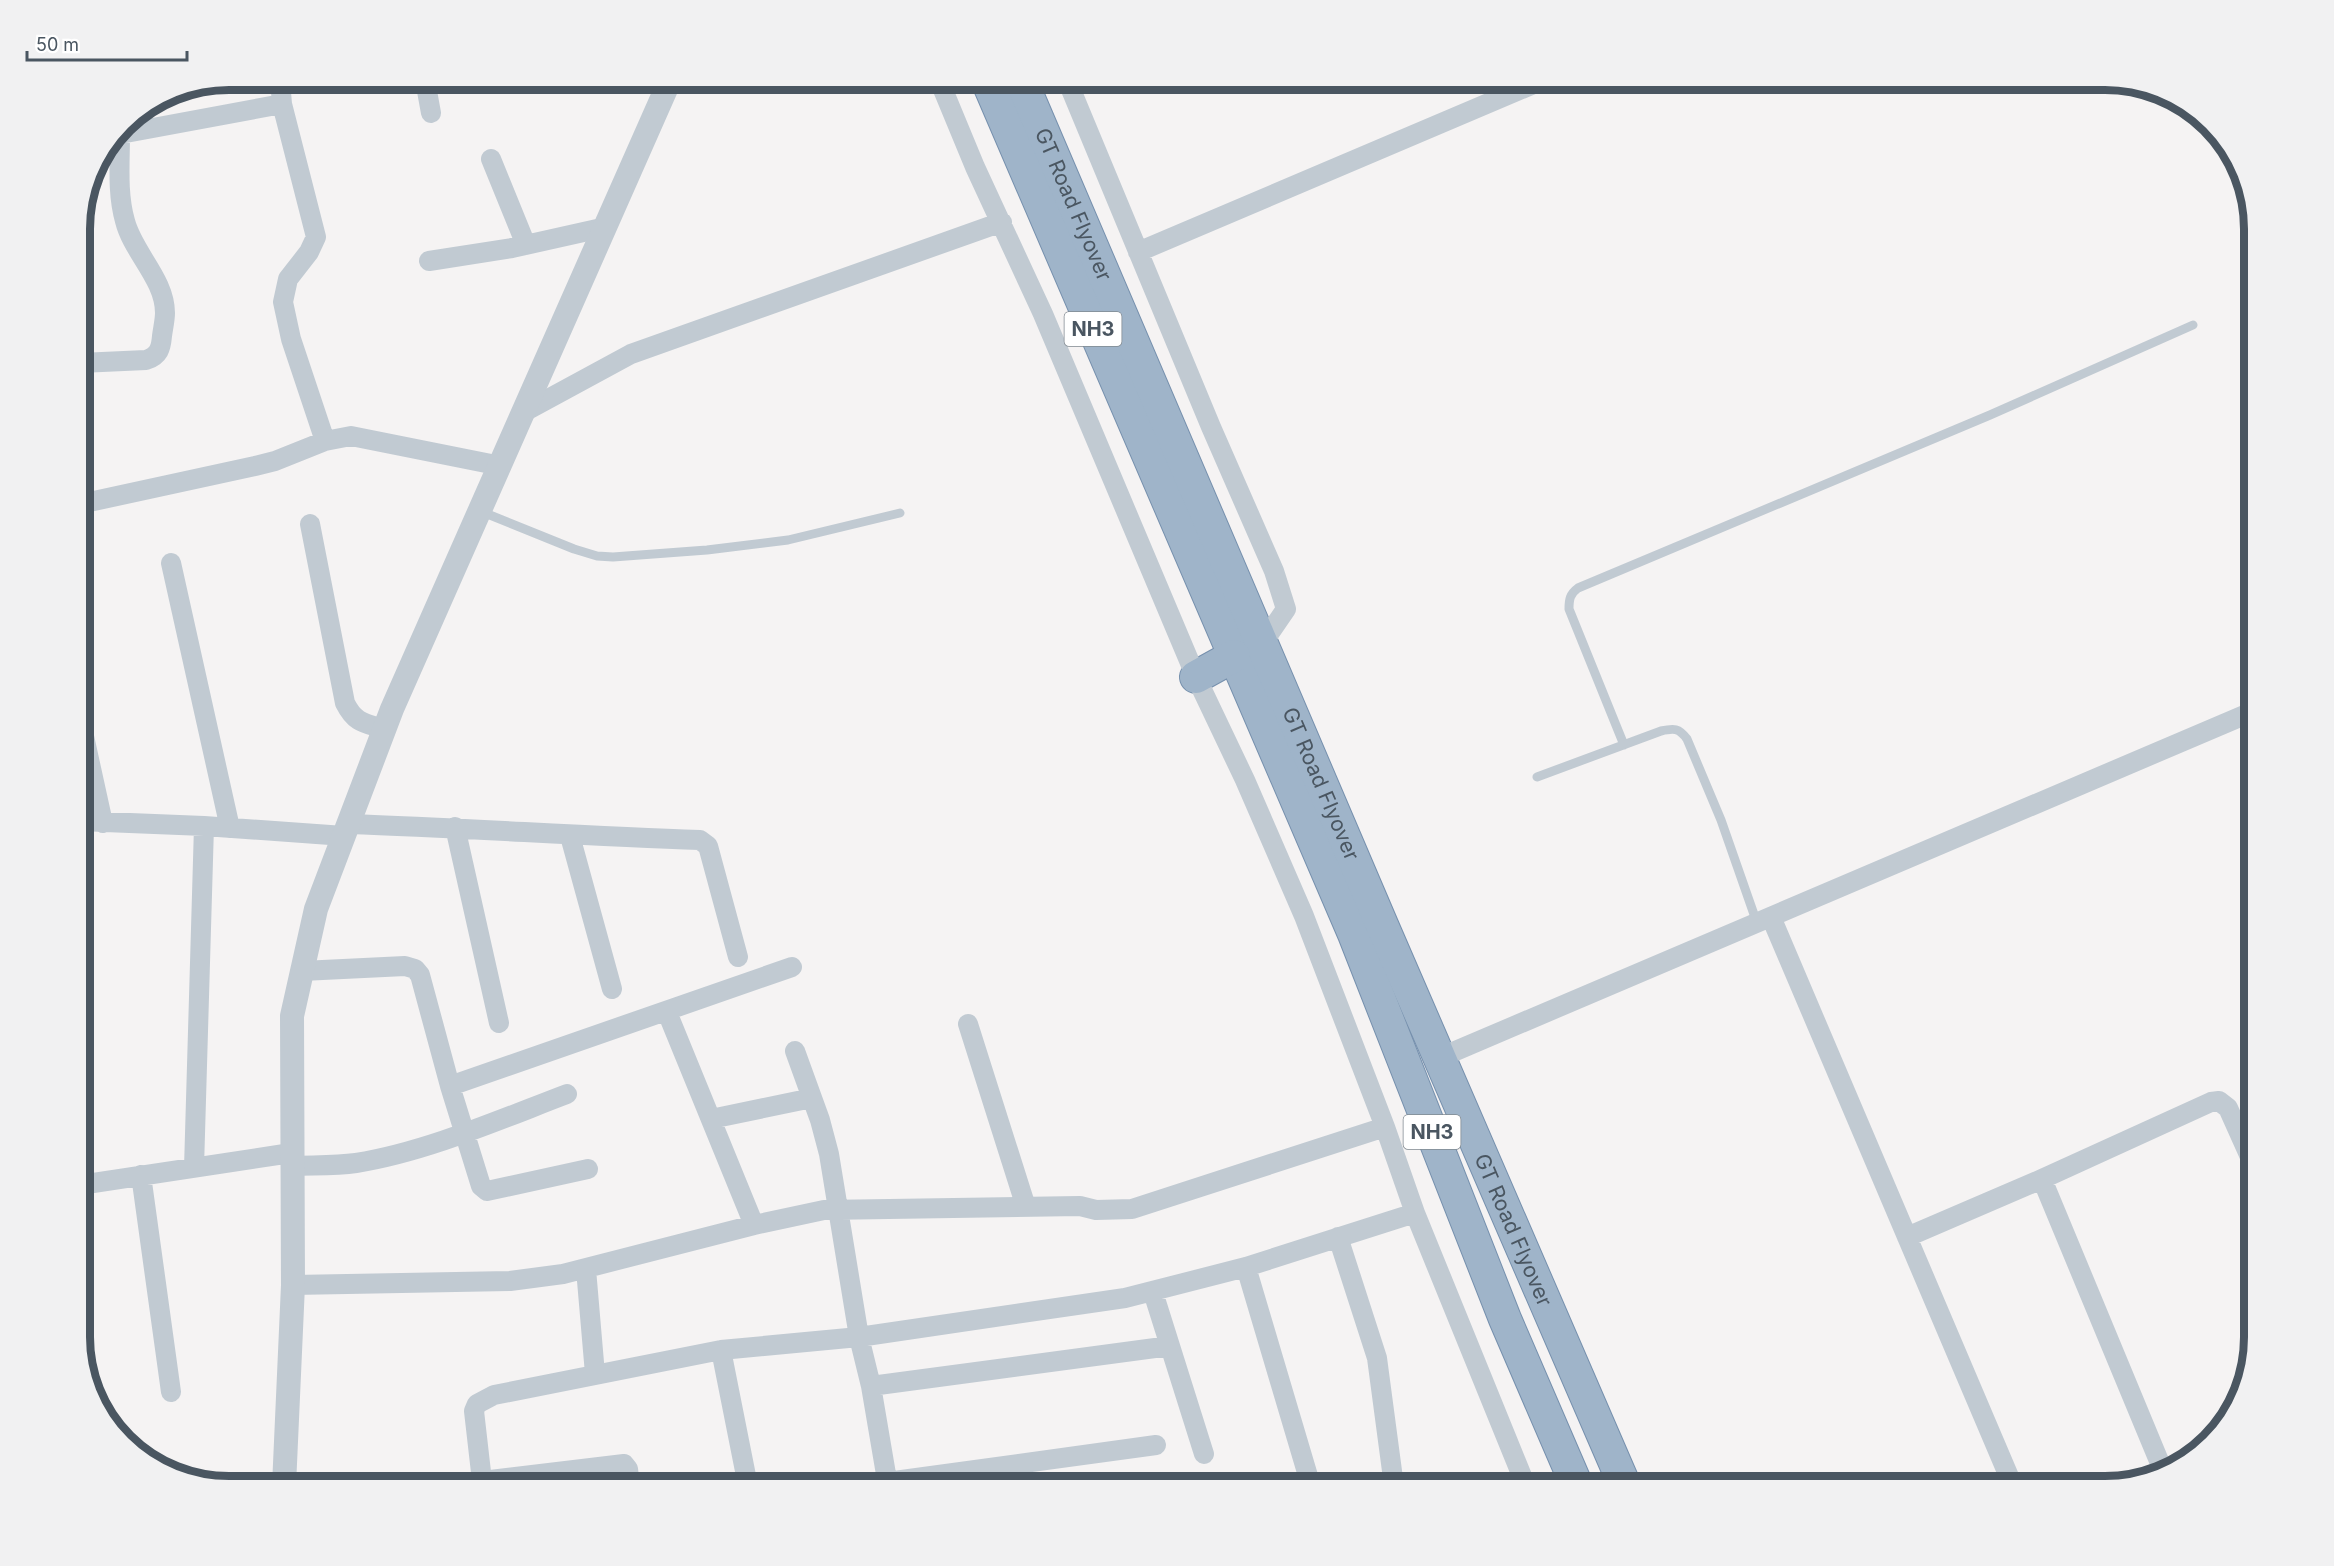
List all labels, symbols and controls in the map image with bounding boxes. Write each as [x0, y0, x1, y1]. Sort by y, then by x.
scale bar [27, 24, 188, 62]
text: 50 m [36, 34, 79, 55]
street label: GT Road Flyover [1030, 124, 1118, 284]
road number: NH3 [1064, 312, 1122, 346]
street label: GT Road Flyover [1278, 703, 1365, 864]
road number: NH3 [1404, 1115, 1460, 1149]
street label: GT Road Flyover [1470, 1150, 1558, 1310]

